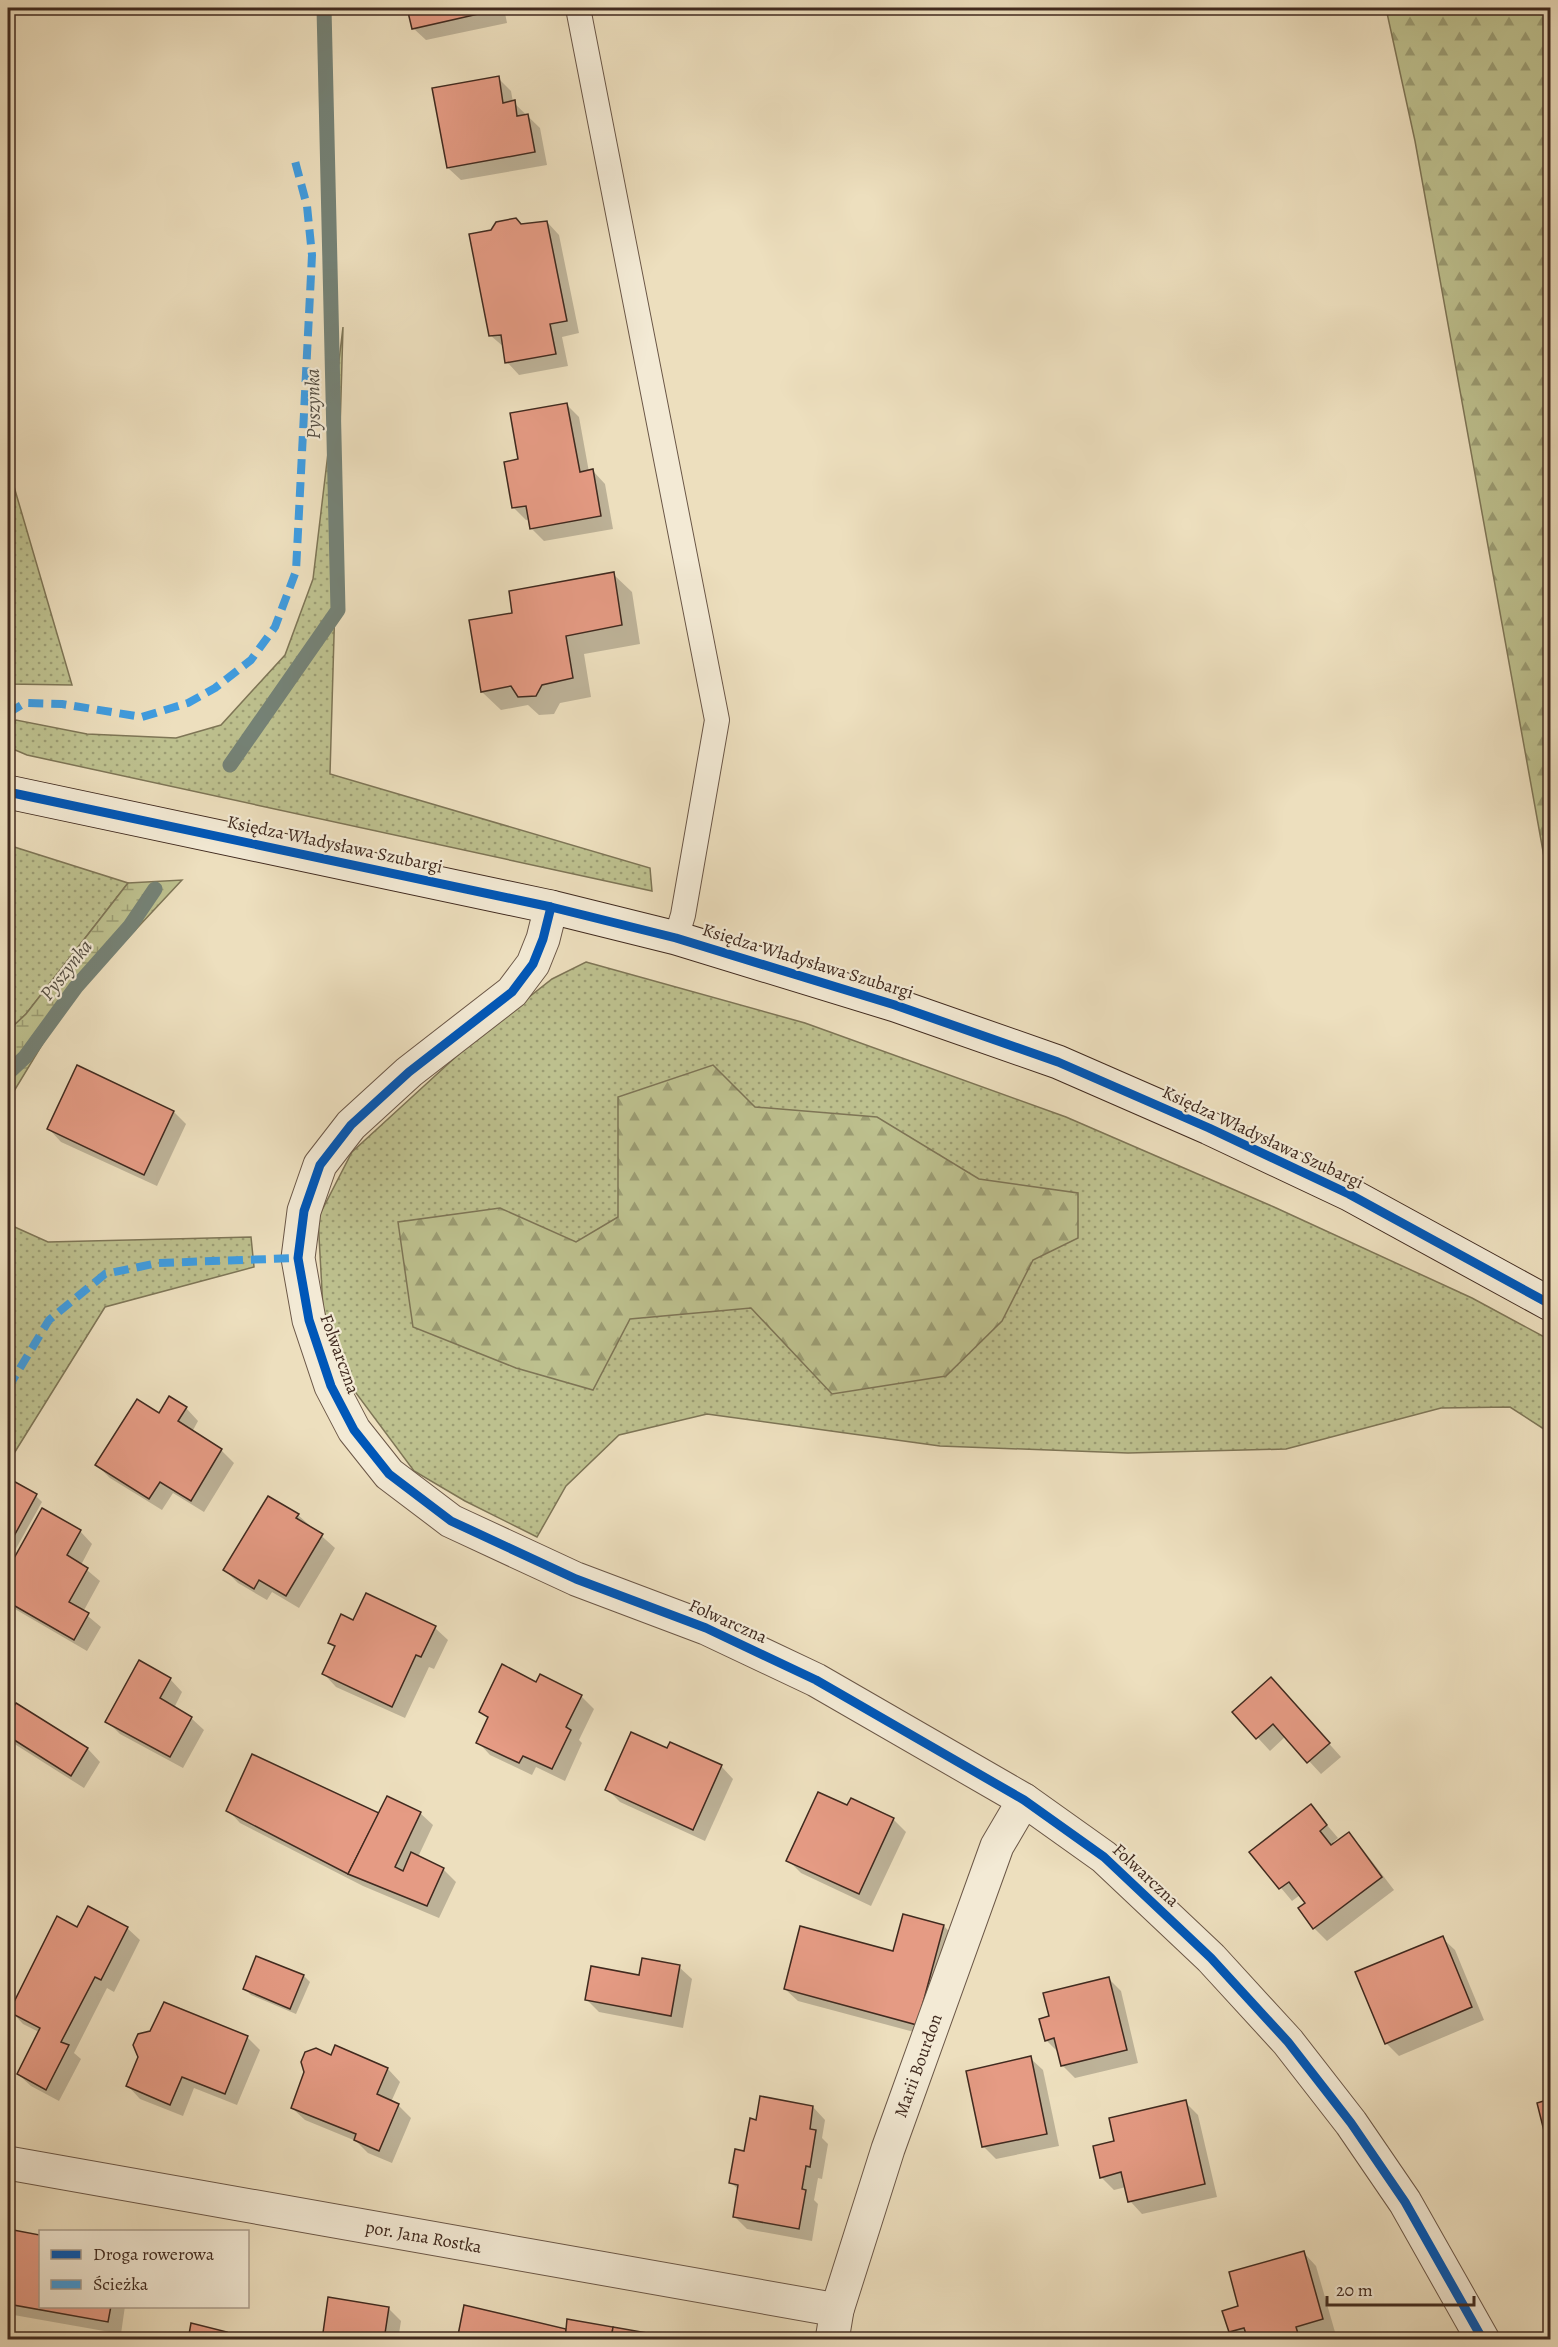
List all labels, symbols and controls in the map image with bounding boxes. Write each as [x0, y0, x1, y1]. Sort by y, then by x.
water label: Pyszynka [299, 368, 327, 440]
street label: Księdza Władysława Szubargi [225, 809, 445, 879]
street label: Księdza Władysława Szubargi [699, 917, 917, 1005]
water label: Pyszynka [34, 934, 98, 1006]
street label: Księdza Władysława Szubargi [1158, 1080, 1368, 1194]
street label: Folwarczna [314, 1311, 366, 1398]
street label: Folwarczna [685, 1593, 772, 1649]
street label: Folwarczna [1107, 1838, 1185, 1913]
street label: Marii Bourdon [888, 2010, 948, 2121]
street label: por. Jana Rostka [363, 2215, 484, 2259]
legend [39, 2230, 249, 2308]
text: Droga rowerowa [93, 2242, 215, 2266]
scale bar [1327, 2269, 1474, 2307]
text: Ścieżka [93, 2272, 149, 2296]
text: 20 m [1336, 2278, 1373, 2302]

